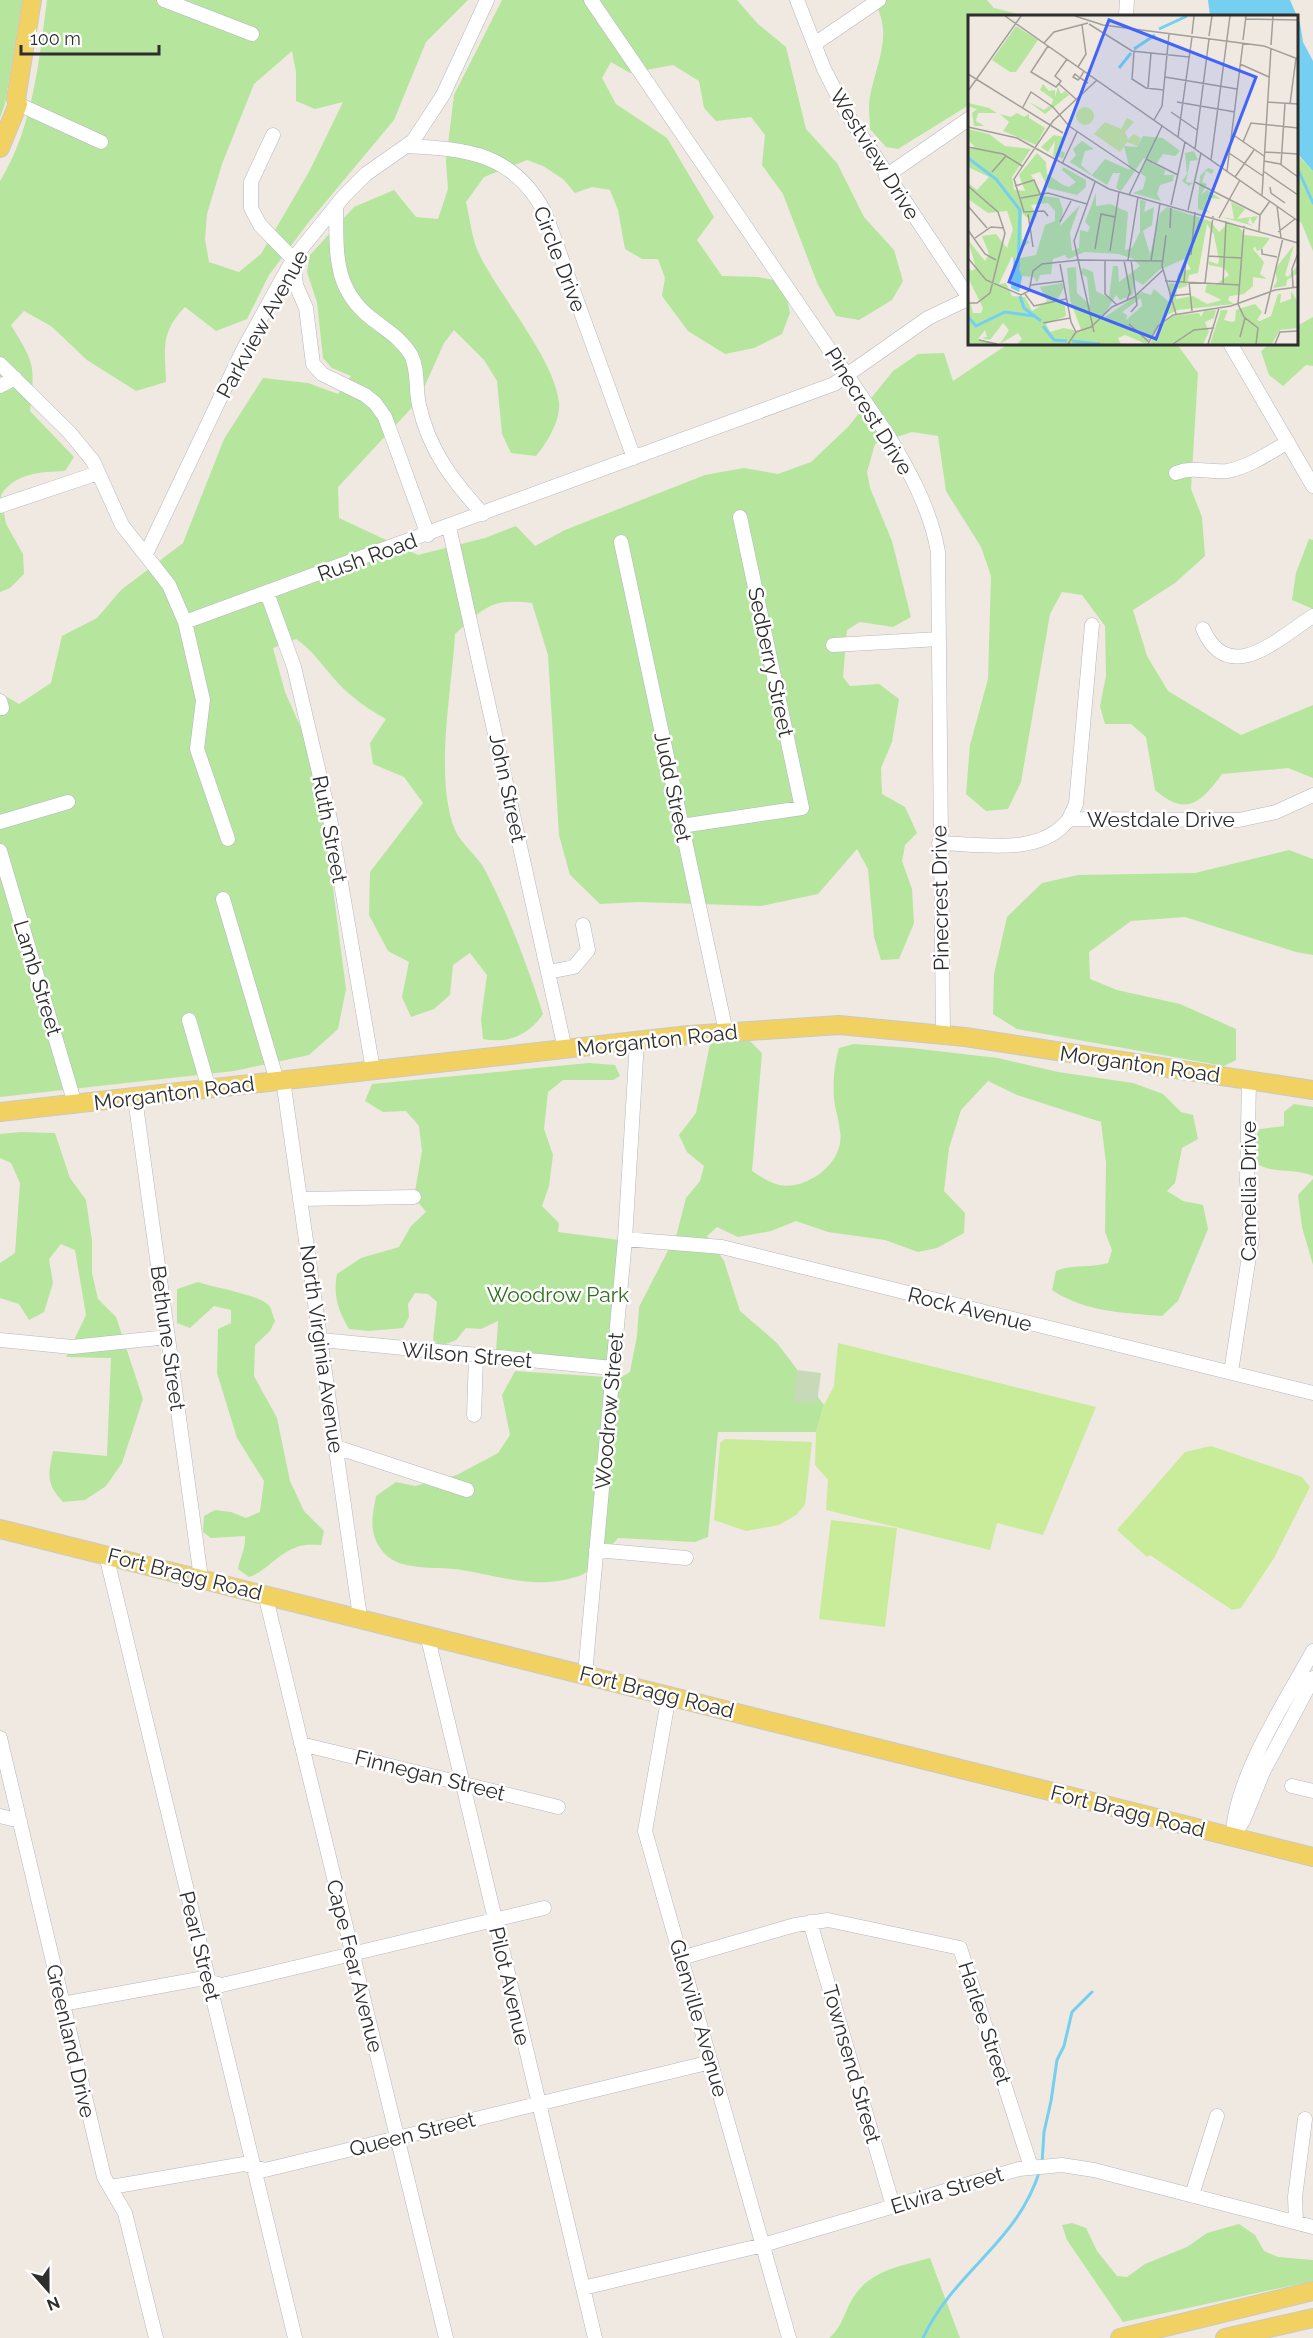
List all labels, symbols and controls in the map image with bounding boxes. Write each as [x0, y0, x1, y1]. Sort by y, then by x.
inset map [968, 15, 1298, 345]
scale bar [21, 18, 159, 56]
text: 100 m [30, 28, 81, 49]
street label: Westview Drive [825, 84, 925, 224]
street label: Circle Drive [528, 203, 592, 315]
street label: Parkview Avenue [211, 246, 313, 402]
street label: Pinecrest Drive [820, 343, 918, 479]
street label: Rush Road [314, 527, 420, 587]
street label: Sedberry Street [743, 585, 799, 739]
street label: Judd Street [649, 730, 697, 844]
street label: John Street [484, 731, 532, 845]
street label: Ruth Street [307, 773, 353, 885]
street label: Westdale Drive [1087, 807, 1235, 832]
street label: Pinecrest Drive [926, 825, 954, 971]
street label: Lamb Street [9, 917, 67, 1039]
street label: Morganton Road [575, 1019, 739, 1061]
street label: Morganton Road [1058, 1040, 1222, 1088]
street label: Morganton Road [92, 1071, 256, 1115]
street label: Camellia Drive [1236, 1121, 1261, 1261]
street label: North Virginia Avenue [295, 1243, 349, 1455]
street label: Bethune Street [145, 1264, 191, 1412]
park label: Woodrow Park [487, 1282, 629, 1307]
street label: Rock Avenue [905, 1282, 1035, 1336]
street label: Woodrow Street [590, 1331, 628, 1491]
street label: Wilson Street [401, 1337, 533, 1373]
street label: Fort Bragg Road [105, 1543, 265, 1605]
street label: Fort Bragg Road [577, 1661, 737, 1723]
street label: Finnegan Street [352, 1744, 508, 1806]
street label: Fort Bragg Road [1048, 1780, 1208, 1842]
street label: Cape Fear Avenue [321, 1877, 389, 2055]
street label: Pearl Street [174, 1888, 226, 2004]
street label: Pilot Avenue [484, 1924, 536, 2048]
street label: Glenville Avenue [665, 1936, 733, 2100]
street label: Harlee Street [953, 1958, 1017, 2088]
street label: Greenland Drive [41, 1962, 101, 2120]
street label: Townsend Street [817, 1982, 887, 2146]
street label: Queen Street [347, 2106, 477, 2162]
street label: Elvira Street [888, 2161, 1006, 2219]
north arrow [18, 2260, 78, 2320]
text: N [44, 2292, 62, 2315]

